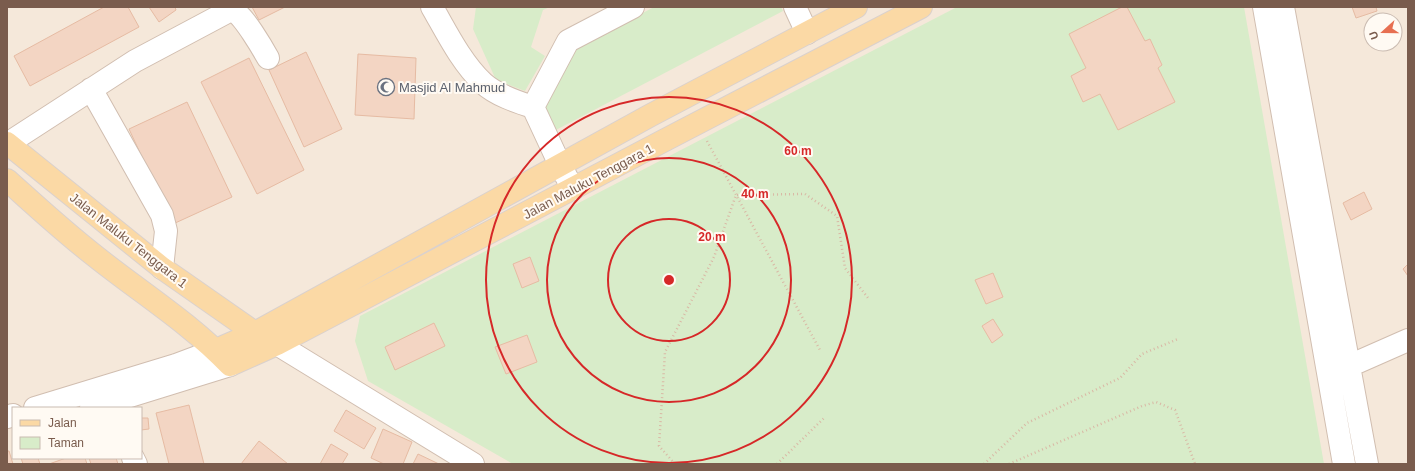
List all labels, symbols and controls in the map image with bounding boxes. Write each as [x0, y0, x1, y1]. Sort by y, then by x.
north arrow [1363, 12, 1403, 52]
text: U [1367, 30, 1381, 41]
mosque icon: Masjid Al Mahmud [376, 77, 396, 97]
place label: Masjid Al Mahmud [399, 80, 505, 95]
street label: Jalan Maluku Tenggara 1 [521, 141, 656, 222]
text: 60 m [784, 144, 812, 158]
text: 40 m [741, 187, 769, 201]
street label: Jalan Maluku Tenggara 1 [67, 190, 190, 291]
text: 20 m [698, 230, 726, 244]
centre of rings [662, 273, 676, 287]
legend [12, 407, 142, 459]
text: Jalan [48, 416, 77, 430]
text: Taman [48, 436, 84, 450]

